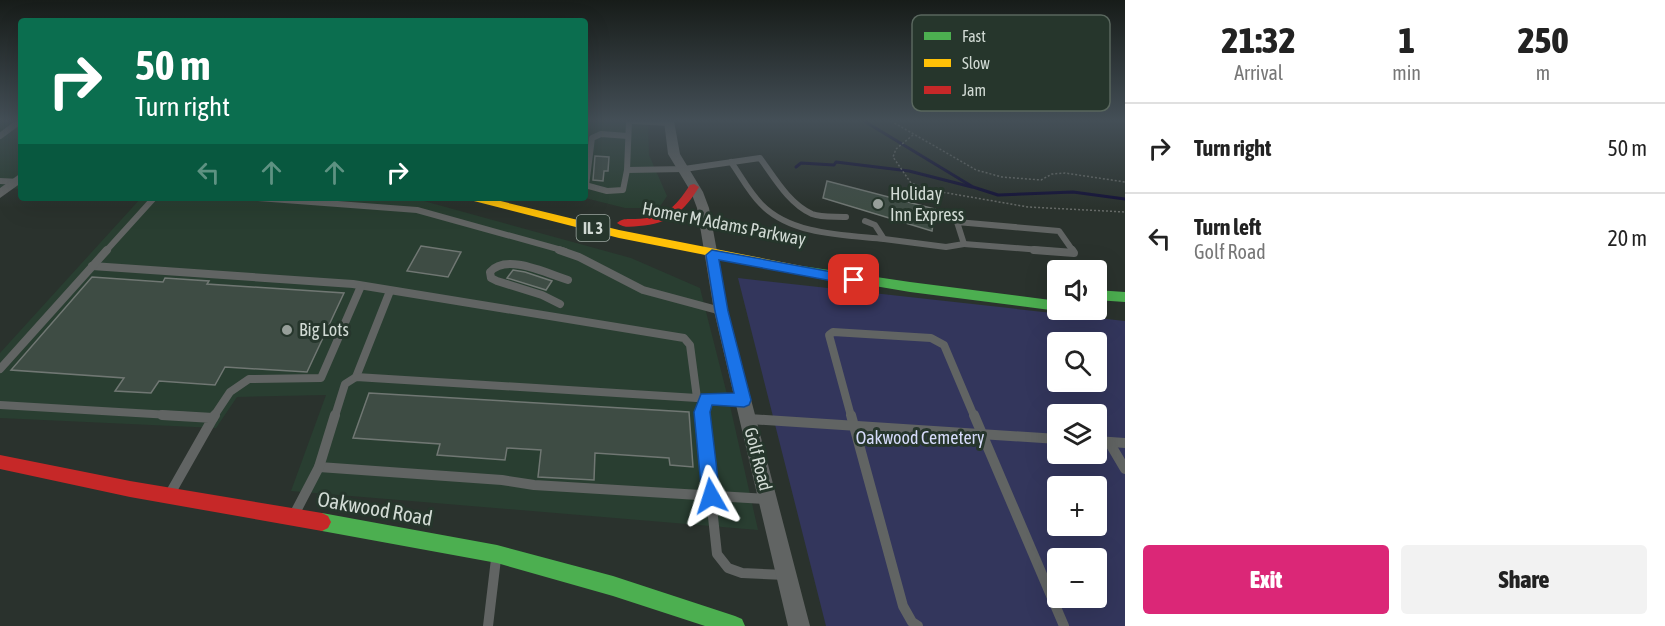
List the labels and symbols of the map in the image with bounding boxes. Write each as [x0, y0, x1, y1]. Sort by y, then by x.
legend [912, 15, 1110, 111]
text: Fast [962, 27, 986, 45]
text: Slow [962, 54, 990, 72]
text: Jam [962, 81, 986, 99]
place label: Holiday Inn Express [890, 183, 964, 225]
street label: Homer M Adams Parkway [640, 197, 808, 250]
marker: Holiday Inn Express [871, 197, 885, 211]
road number: IL 3 [576, 215, 610, 241]
pin [828, 254, 879, 305]
place label: Big Lots [299, 319, 349, 340]
marker: Big Lots [280, 323, 294, 337]
street label: Golf Road [740, 425, 776, 493]
park label: Oakwood Cemetery [856, 427, 984, 448]
position arrow [679, 464, 743, 528]
street label: Oakwood Road [316, 486, 435, 530]

